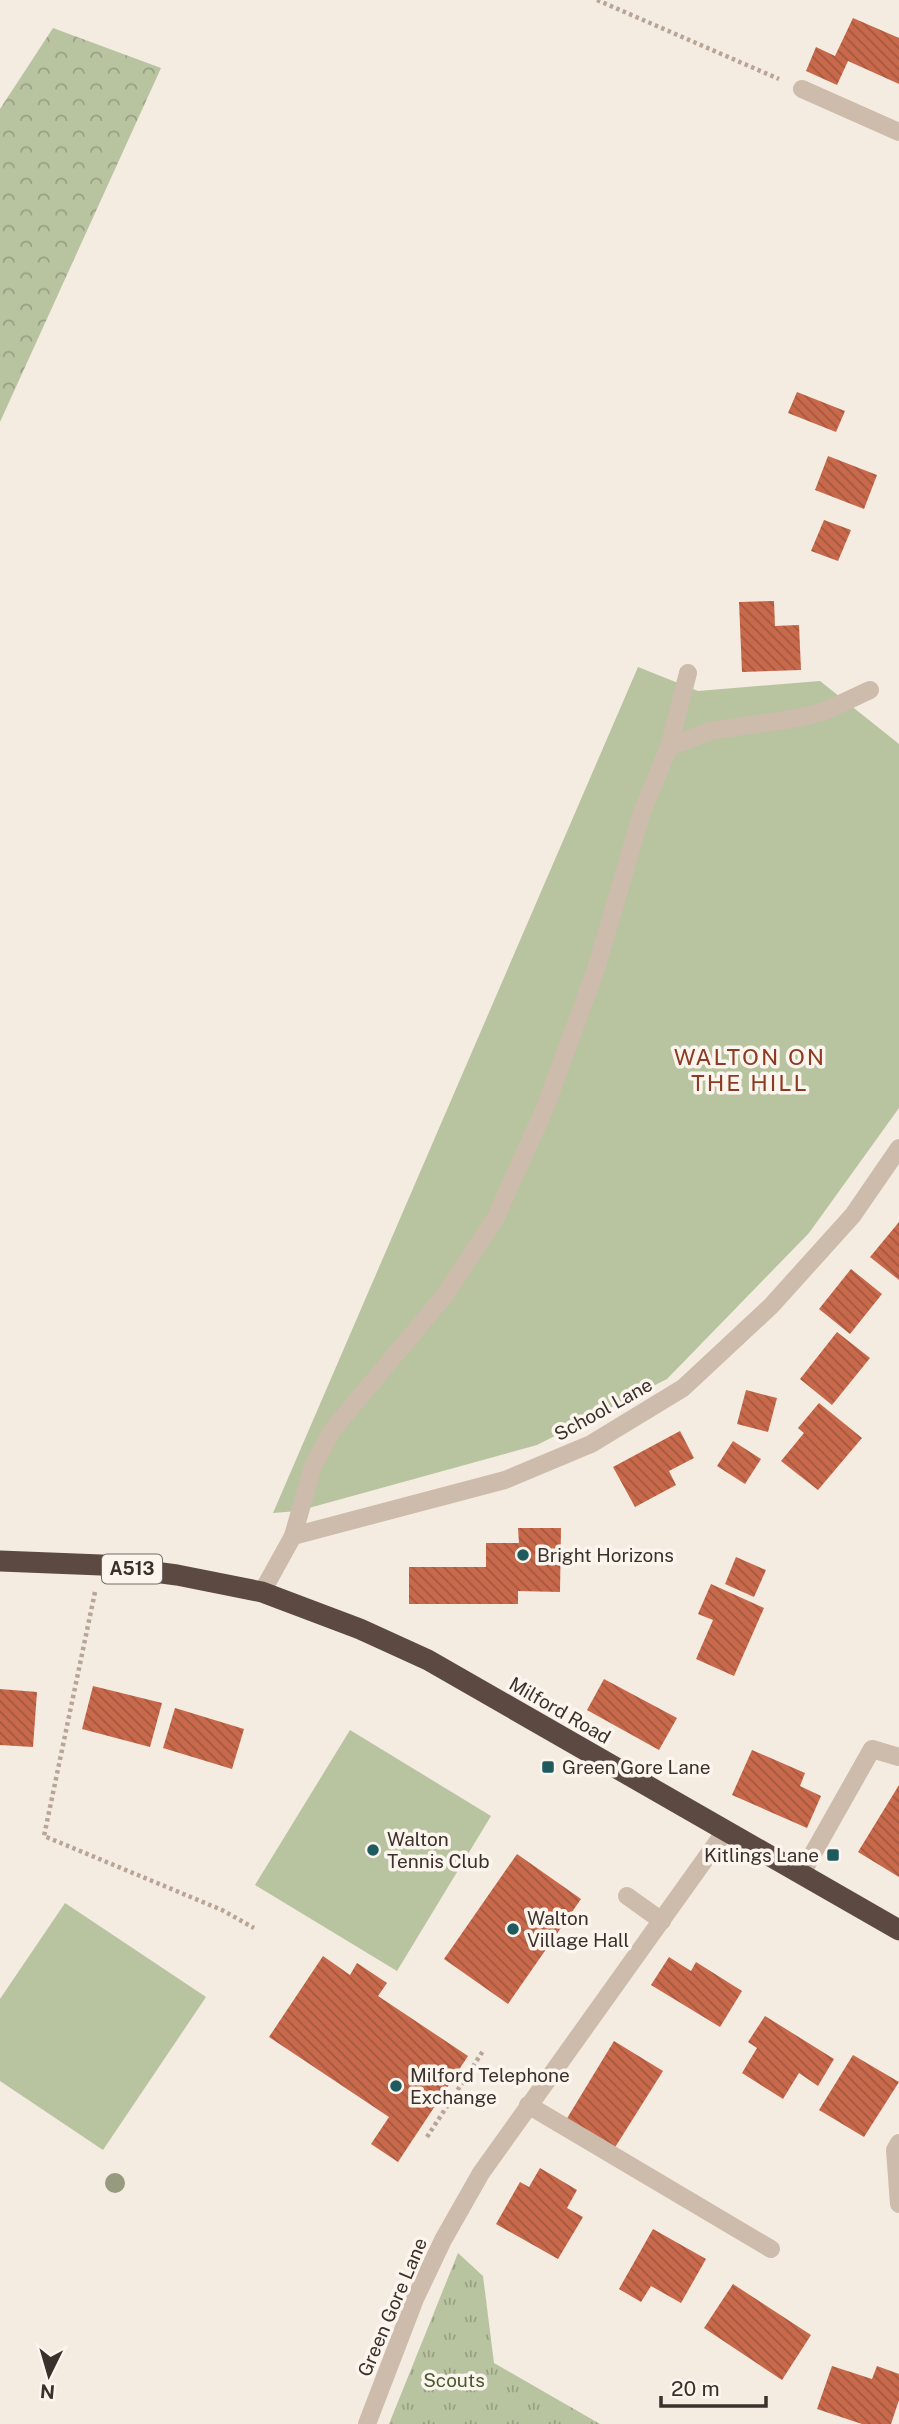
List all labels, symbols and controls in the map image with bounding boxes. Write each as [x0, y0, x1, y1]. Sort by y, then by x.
district label: WALTON ON THE HILL [674, 1043, 826, 1096]
street label: School Lane [550, 1373, 656, 1445]
place label: Bright Horizons [537, 1544, 674, 1566]
marker: Bright Horizons [515, 1547, 531, 1563]
road number: A513 [102, 1554, 162, 1584]
street label: Milford Road [505, 1672, 615, 1748]
place label: Green Gore Lane [562, 1756, 710, 1778]
marker: Green Gore Lane [540, 1759, 556, 1775]
place label: Walton Tennis Club [387, 1828, 490, 1872]
marker: Walton Tennis Club [365, 1842, 381, 1858]
place label: Kitlings Lane [704, 1844, 819, 1866]
marker: Kitlings Lane [825, 1847, 841, 1863]
place label: Walton Village Hall [527, 1907, 629, 1951]
marker: Walton Village Hall [505, 1921, 521, 1937]
place label: Milford Telephone Exchange [410, 2064, 570, 2108]
marker: Milford Telephone Exchange [388, 2078, 404, 2094]
street label: Green Gore Lane [353, 2234, 431, 2380]
north arrow [14, 2340, 84, 2410]
scale bar [661, 2364, 766, 2408]
park label: Scouts [423, 2369, 485, 2391]
text: 20 m [671, 2376, 720, 2401]
text: N [39, 2380, 56, 2404]

